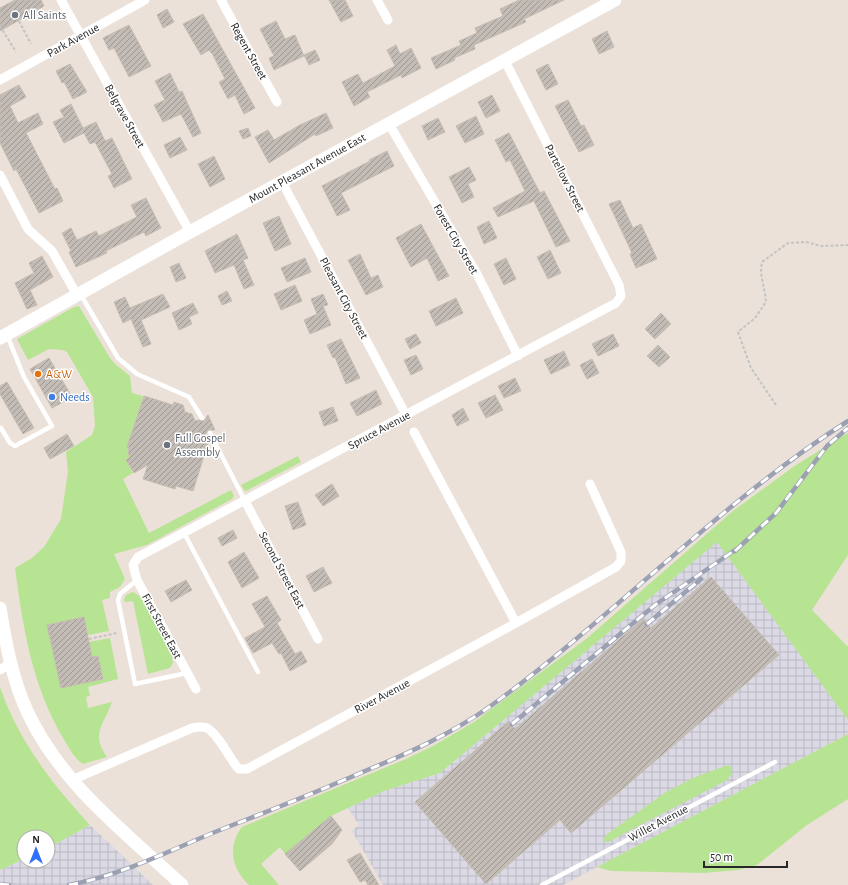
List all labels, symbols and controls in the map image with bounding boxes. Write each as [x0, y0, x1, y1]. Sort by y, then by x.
place label: All Saints [23, 9, 66, 21]
marker: All Saints [10, 10, 20, 20]
street label: Regent Street [228, 20, 270, 82]
street label: Park Avenue [45, 21, 101, 59]
street label: Belgrave Street [103, 82, 147, 150]
street label: Mount Pleasant Avenue East [247, 131, 368, 205]
street label: Partellow Street [543, 142, 587, 214]
street label: Forest City Street [430, 202, 481, 277]
street label: Pleasant City Street [317, 255, 371, 341]
place label: A&W [46, 368, 72, 380]
marker: A&W [33, 369, 43, 379]
place label: Needs [60, 391, 90, 403]
marker: Needs [47, 392, 57, 402]
street label: Spruce Avenue [346, 409, 412, 451]
place label: Full Gospel Assembly [175, 432, 226, 459]
marker: Full Gospel Assembly [162, 440, 172, 450]
street label: Second Street East [257, 530, 307, 611]
street label: First Street East [140, 591, 184, 661]
street label: River Avenue [352, 676, 412, 716]
street label: Willet Avenue [626, 802, 690, 844]
north arrow [16, 829, 56, 869]
text: N [32, 834, 40, 845]
scale bar [704, 843, 787, 869]
text: 50 m [710, 851, 733, 863]

